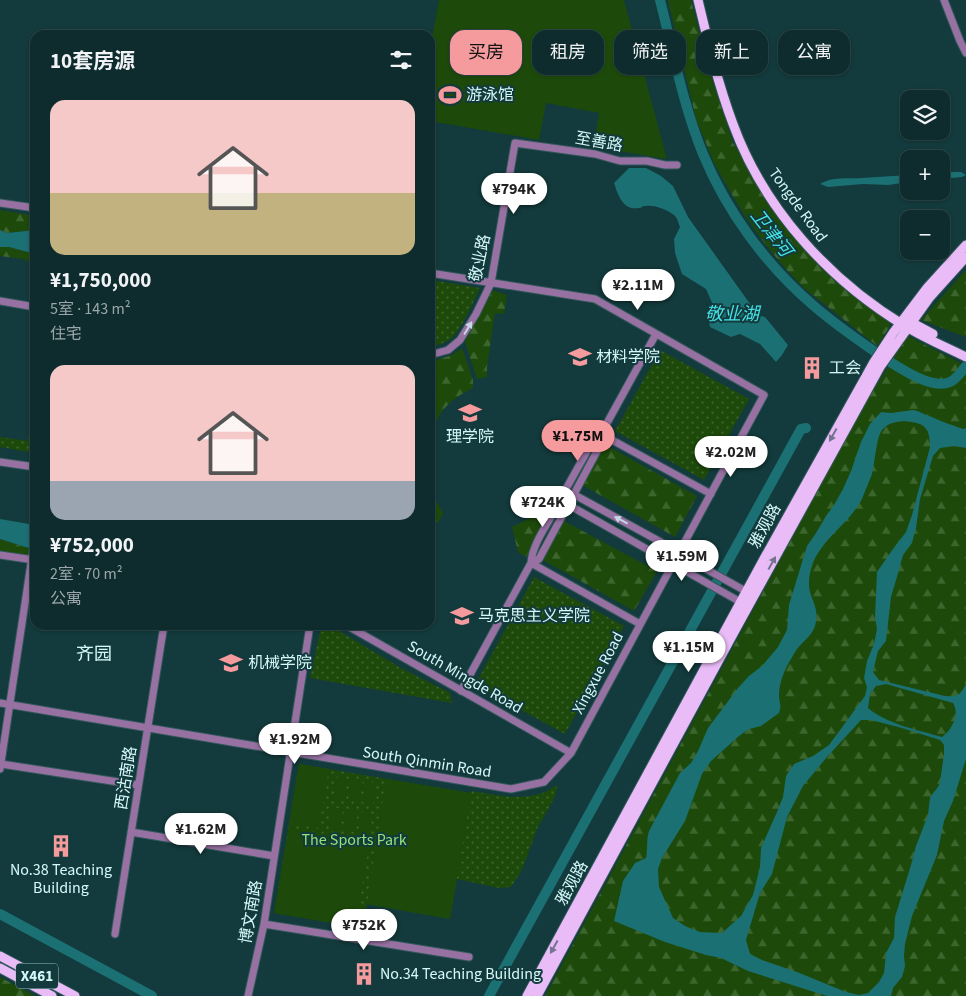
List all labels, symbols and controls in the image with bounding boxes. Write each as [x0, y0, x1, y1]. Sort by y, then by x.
chip: 买房 [450, 30, 522, 75]
chip: 租房 [532, 30, 604, 75]
chip: 筛选 [614, 30, 686, 75]
chip: 新上 [696, 30, 768, 75]
chip: 公寓 [778, 30, 850, 75]
text: 10套房源 [50, 46, 135, 76]
icon: filters [387, 46, 415, 74]
sports icon: 游泳馆 [437, 82, 463, 108]
place label: 游泳馆 [466, 84, 514, 106]
map controls [900, 90, 950, 260]
button: layers [900, 90, 950, 140]
street label: 至善路 [573, 127, 625, 157]
icon: home [188, 133, 278, 223]
button: + [900, 150, 950, 200]
street label: Tongde Road [763, 163, 833, 247]
pin: ¥794K [479, 172, 549, 215]
text: ¥794K [492, 178, 536, 200]
water label: 卫津河 [745, 204, 799, 264]
button: − [900, 210, 950, 260]
street label: 敬业路 [464, 232, 496, 284]
text: ¥1,750,000 [50, 265, 151, 295]
pin: ¥2.11M [597, 268, 679, 311]
text: ¥2.11M [613, 274, 663, 296]
text: 5室 · 143 m² [50, 298, 131, 320]
water label: 敬业湖 [705, 302, 762, 327]
one-way arrow [463, 321, 472, 334]
text: 住宅 [50, 323, 82, 345]
school or university icon: 材料学院 [567, 344, 593, 370]
place label: 材料学院 [596, 346, 660, 368]
building icon: 工会 [799, 355, 825, 381]
place label: 工会 [829, 357, 861, 379]
icon: home [188, 398, 278, 488]
school or university icon: 理学院 [457, 400, 483, 426]
pin: ¥1.75M [537, 420, 619, 462]
text: ¥1.75M [553, 425, 603, 447]
place label: 理学院 [446, 426, 494, 448]
one-way arrow [829, 428, 837, 443]
pin: ¥2.02M [690, 436, 772, 478]
text: ¥2.02M [706, 441, 756, 463]
pin: ¥724K [508, 486, 578, 528]
text: ¥724K [521, 491, 565, 513]
street label: 雅观路 [744, 500, 786, 552]
one-way arrow [614, 516, 628, 524]
text: ¥752,000 [50, 530, 134, 560]
pin: ¥1.59M [641, 540, 723, 582]
text: ¥1.59M [657, 545, 707, 567]
one-way arrow [768, 556, 776, 571]
text: 2室 · 70 m² [50, 563, 123, 585]
text: 公寓 [50, 588, 82, 610]
school or university icon: 马克思主义学院 [449, 603, 475, 629]
place label: 马克思主义学院 [478, 605, 590, 627]
street label: Xingxue Road [567, 628, 629, 718]
pin: ¥1.15M [648, 630, 730, 673]
street label: South Mingde Road [403, 635, 527, 719]
text: ¥1.15M [664, 636, 714, 658]
district label: 齐园 [76, 642, 112, 667]
school or university icon: 机械学院 [218, 650, 244, 676]
place label: 机械学院 [248, 652, 312, 674]
pin: ¥1.92M [254, 722, 336, 765]
text: ¥1.92M [270, 728, 320, 750]
street label: South Qinmin Road [361, 741, 493, 783]
street label: 西沽南路 [110, 745, 142, 811]
pin: ¥1.62M [160, 812, 242, 855]
text: ¥1.62M [176, 818, 226, 840]
park label: The Sports Park [301, 829, 407, 851]
building icon: No.38 Teaching Building [48, 833, 74, 859]
street label: 雅观路 [551, 857, 593, 909]
place label: No.38 Teaching Building [10, 859, 112, 899]
street label: 博文南路 [235, 879, 267, 945]
pin: ¥752K [329, 908, 399, 951]
text: ¥752K [342, 914, 386, 936]
one-way arrow [550, 940, 558, 954]
building icon: No.34 Teaching Building [351, 961, 377, 987]
place label: No.34 Teaching Building [380, 963, 541, 985]
road number: X461 [16, 964, 58, 988]

